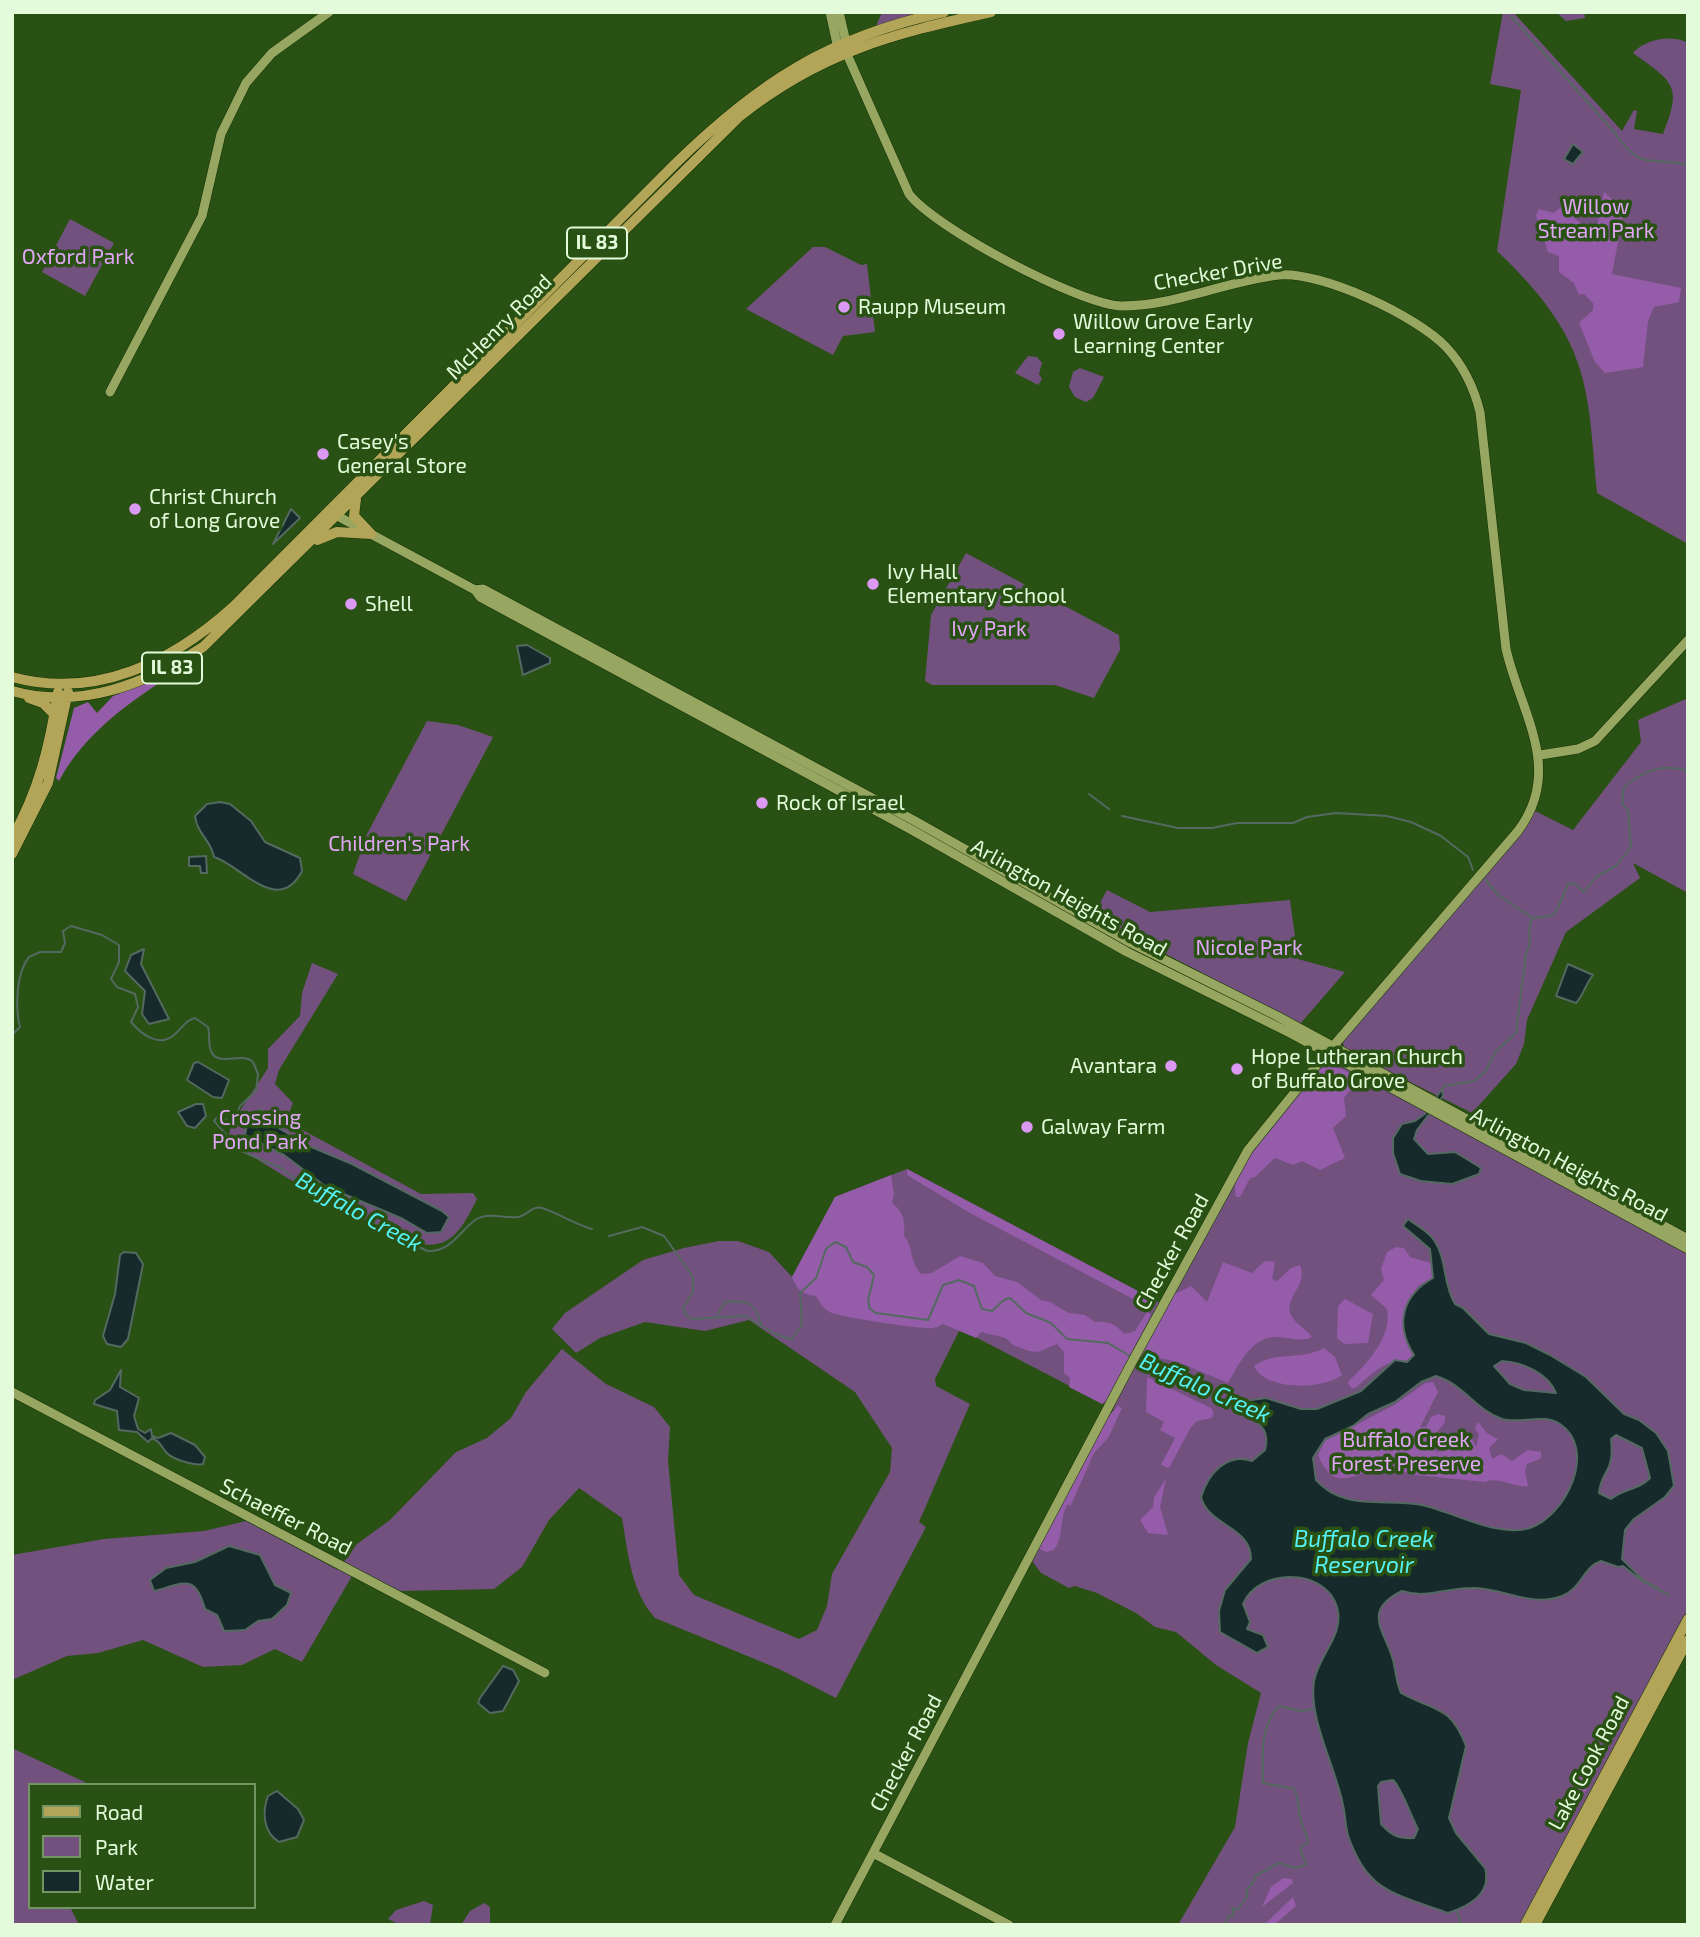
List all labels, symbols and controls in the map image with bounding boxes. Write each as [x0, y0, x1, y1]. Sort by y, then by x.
park label: Willow Stream Park [1538, 194, 1654, 244]
road number: IL 83 [567, 228, 627, 258]
park label: Oxford Park [22, 244, 134, 270]
street label: Checker Drive [1152, 248, 1284, 296]
street label: McHenry Road [441, 269, 557, 385]
place label: Raupp Museum [858, 294, 1006, 320]
marker: Raupp Museum [836, 299, 852, 315]
place label: Willow Grove Early Learning Center [1073, 309, 1253, 359]
marker: Willow Grove Early Learning Center [1051, 326, 1067, 342]
place label: Casey's General Store [337, 429, 467, 479]
marker: Casey's General Store [315, 446, 331, 462]
place label: Christ Church of Long Grove [149, 484, 280, 534]
marker: Christ Church of Long Grove [127, 501, 143, 517]
place label: Ivy Hall Elementary School [887, 559, 1066, 609]
marker: Ivy Hall Elementary School [865, 576, 881, 592]
place label: Shell [365, 591, 413, 617]
marker: Shell [343, 596, 359, 612]
park label: Ivy Park [951, 616, 1027, 642]
road number: IL 83 [142, 652, 202, 684]
place label: Rock of Israel [776, 790, 905, 816]
marker: Rock of Israel [754, 795, 770, 811]
park label: Children's Park [328, 831, 470, 857]
street label: Arlington Heights Road [967, 834, 1171, 962]
park label: Nicole Park [1195, 935, 1303, 961]
place label: Hope Lutheran Church of Buffalo Grove [1251, 1044, 1463, 1094]
place label: Avantara [1070, 1053, 1157, 1079]
marker: Avantara [1163, 1058, 1179, 1074]
marker: Hope Lutheran Church of Buffalo Grove [1229, 1061, 1245, 1077]
street label: Arlington Heights Road [1466, 1102, 1672, 1228]
park label: Crossing Pond Park [212, 1105, 308, 1155]
place label: Galway Farm [1041, 1114, 1165, 1140]
marker: Galway Farm [1019, 1119, 1035, 1135]
water label: Buffalo Creek [291, 1166, 427, 1258]
street label: Checker Road [1130, 1190, 1214, 1314]
water label: Buffalo Creek [1135, 1347, 1275, 1429]
park label: Buffalo Creek Forest Preserve [1331, 1427, 1481, 1477]
street label: Schaeffer Road [216, 1473, 356, 1561]
water label: Buffalo Creek Reservoir [1294, 1525, 1434, 1579]
street label: Checker Road [865, 1690, 947, 1816]
street label: Lake Cook Road [1543, 1692, 1635, 1834]
legend [28, 1783, 256, 1909]
text: Road [95, 1799, 143, 1824]
text: Park [95, 1834, 138, 1859]
text: Water [95, 1869, 154, 1894]

